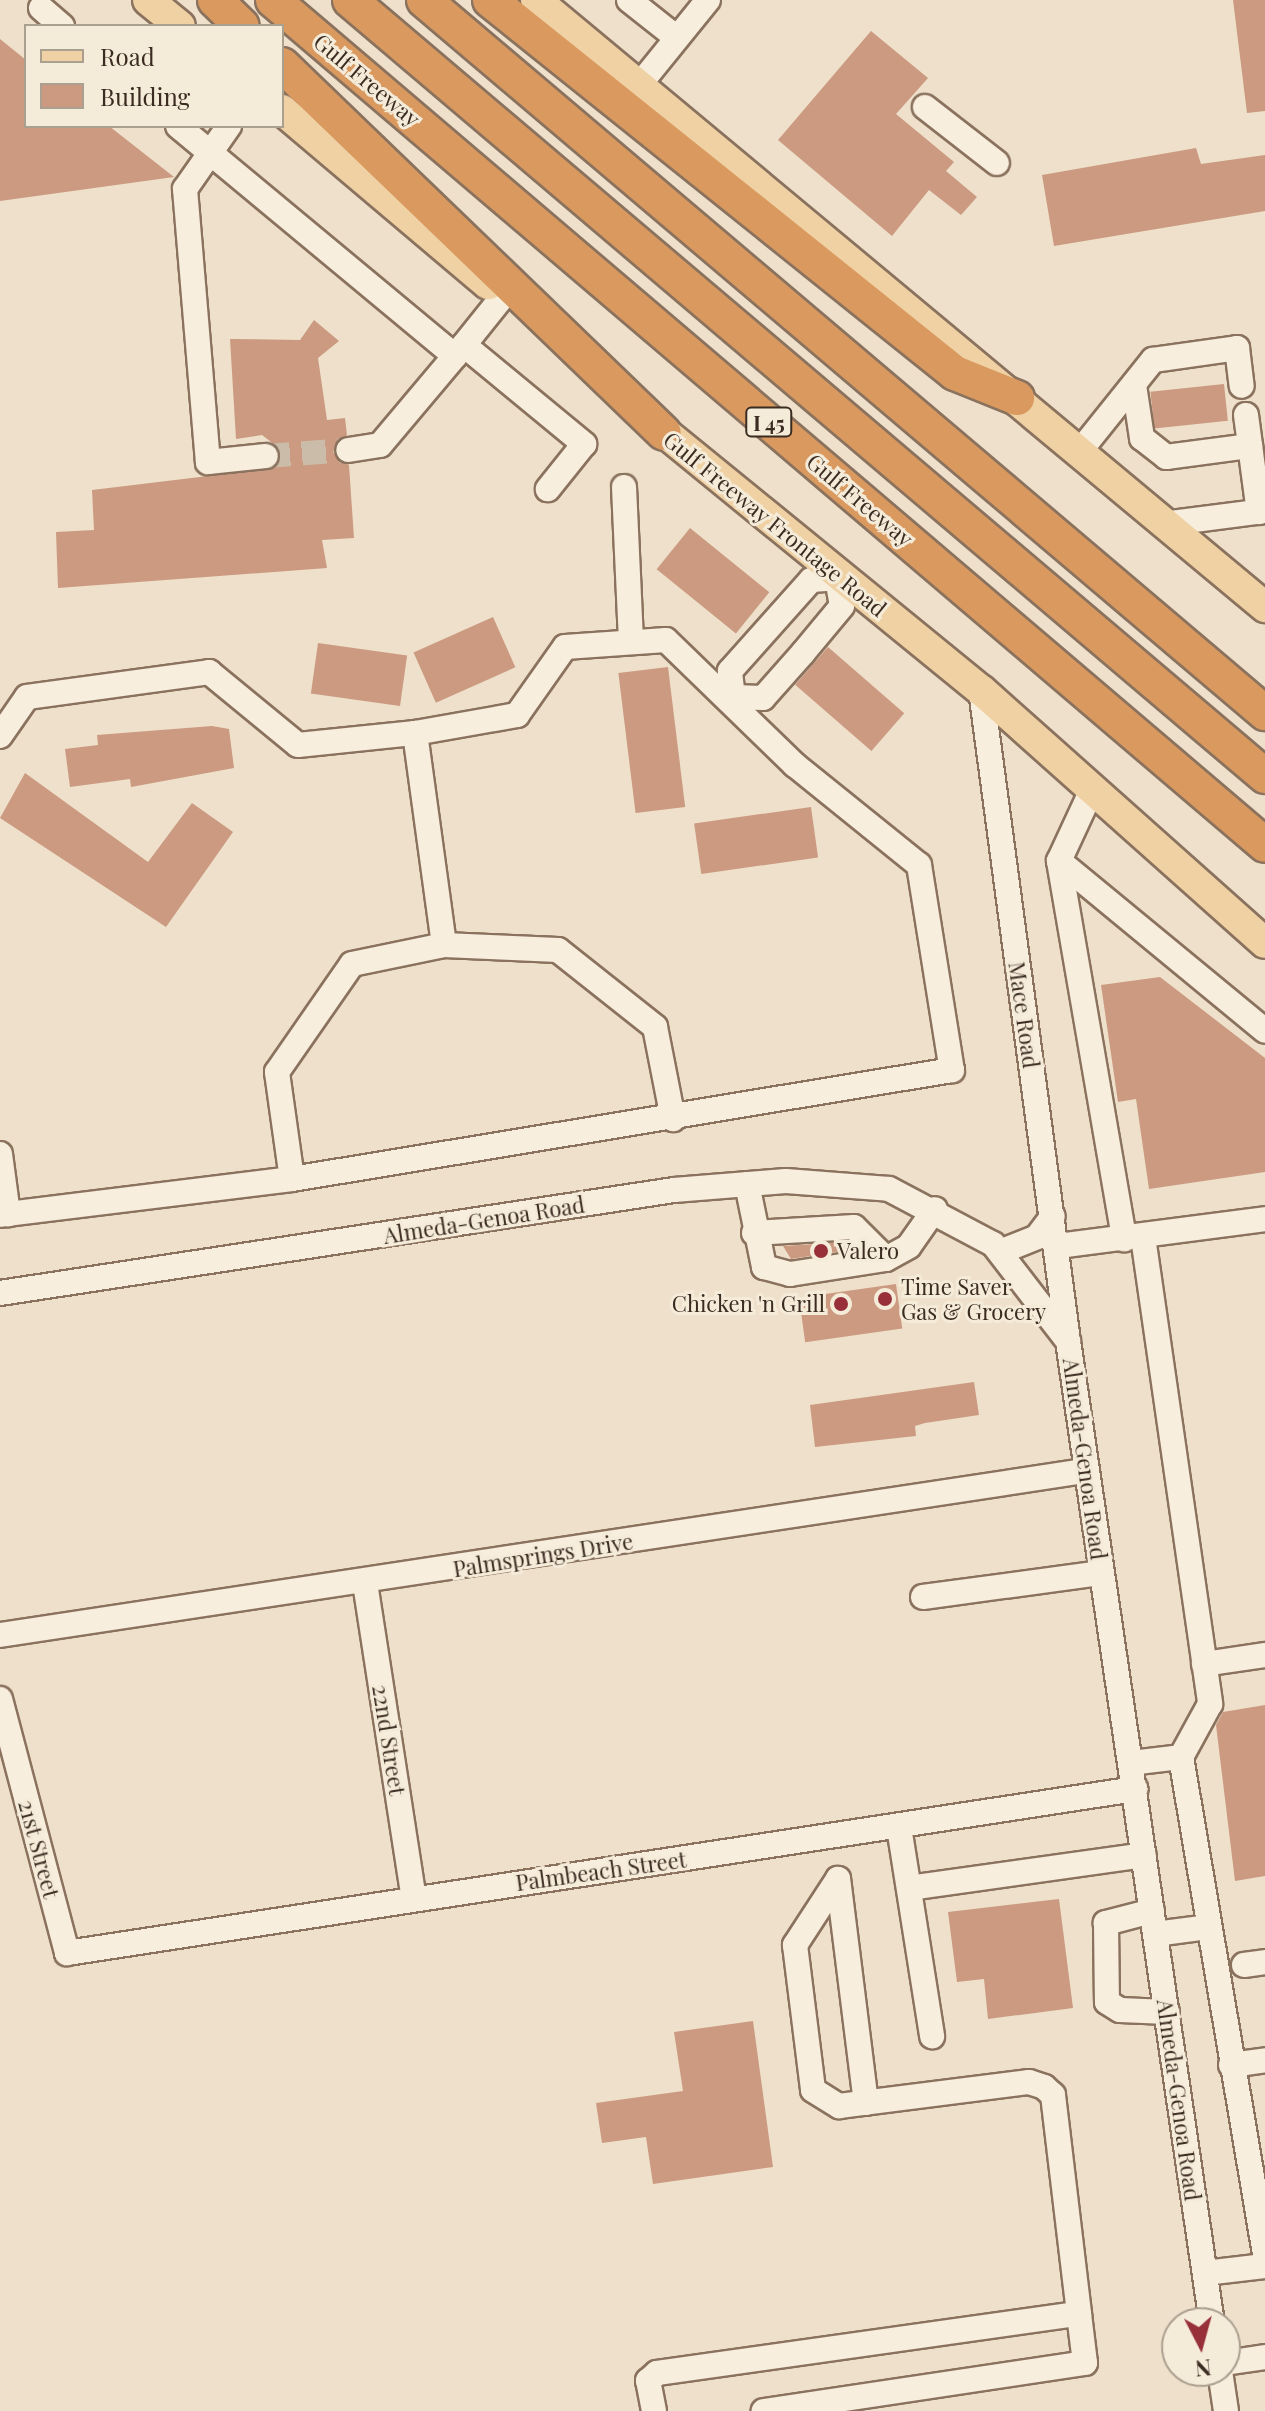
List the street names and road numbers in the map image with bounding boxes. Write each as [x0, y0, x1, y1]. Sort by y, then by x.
street label: Gulf Freeway [309, 28, 425, 132]
road number: I 45 [745, 406, 793, 438]
street label: Gulf Freeway Frontage Road [658, 426, 892, 622]
street label: Gulf Freeway [802, 448, 918, 552]
street label: Mace Road [1003, 960, 1045, 1070]
street label: Almeda-Genoa Road [381, 1191, 587, 1249]
street label: Almeda-Genoa Road [1058, 1356, 1112, 1562]
street label: Palmsprings Drive [451, 1528, 635, 1582]
street label: 22nd Street [367, 1683, 411, 1797]
street label: 21st Street [13, 1797, 65, 1901]
street label: Palmbeach Street [514, 1846, 688, 1896]
street label: Almeda-Genoa Road [1152, 1997, 1206, 2203]

